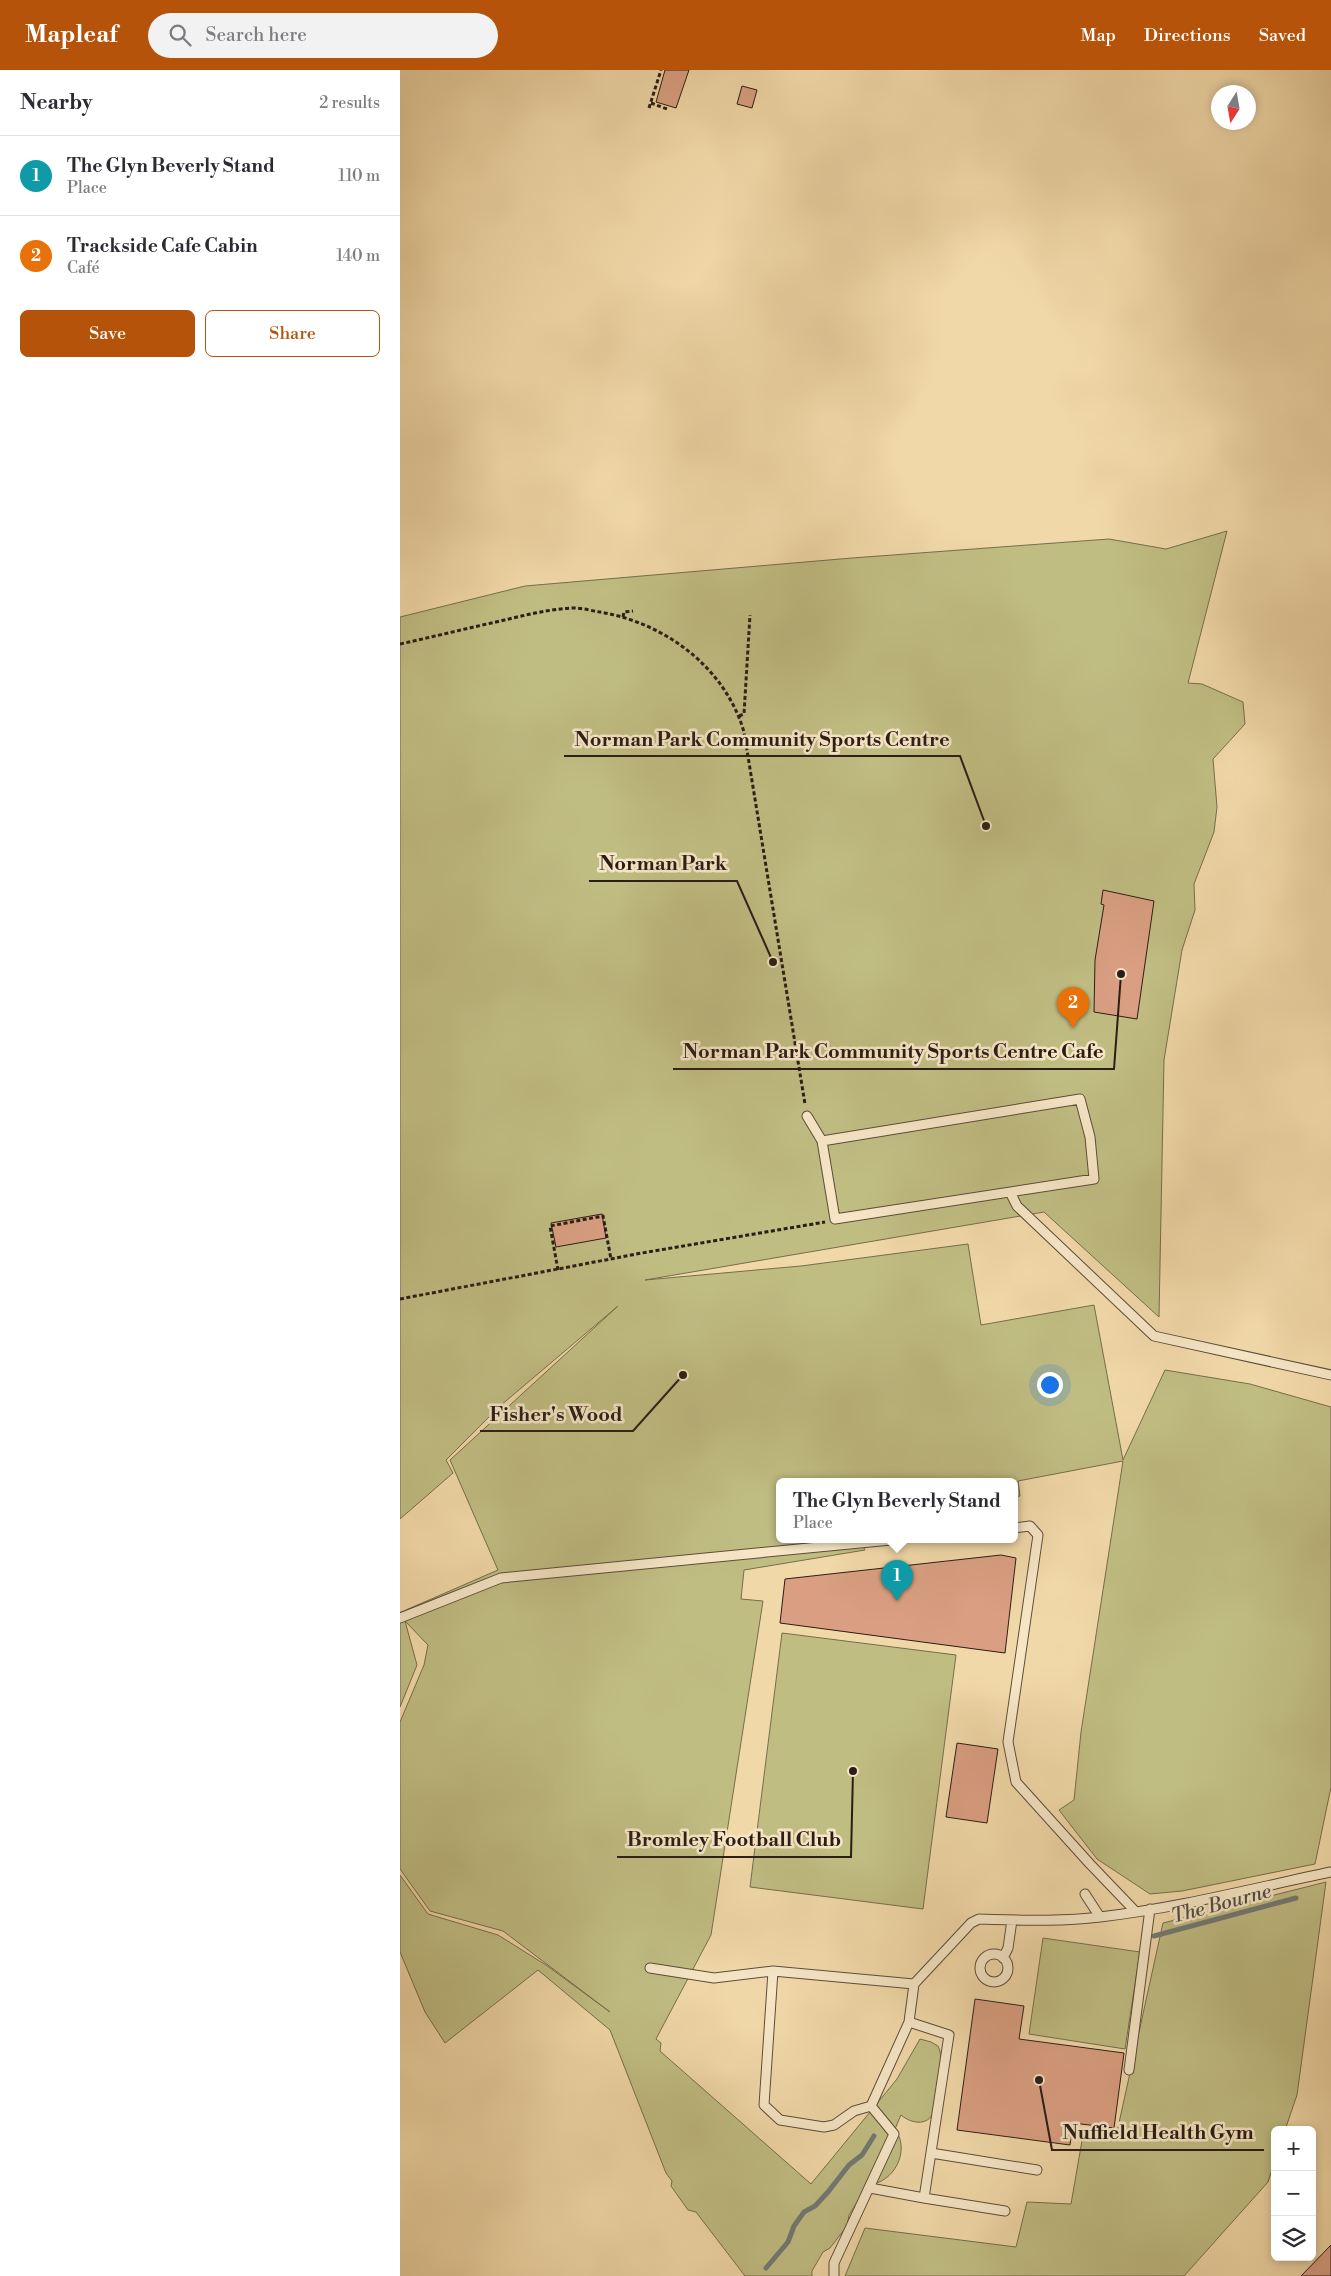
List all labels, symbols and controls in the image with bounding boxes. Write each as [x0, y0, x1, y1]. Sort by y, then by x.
search box [148, 13, 498, 58]
text: Mapleaf [25, 20, 118, 50]
icon: search [166, 21, 194, 49]
text: Search here [206, 23, 307, 47]
text: Map [1080, 24, 1116, 47]
text: Directions [1144, 24, 1231, 47]
text: Saved [1259, 24, 1306, 47]
north arrow [1211, 85, 1256, 130]
text: Nearby [20, 90, 93, 116]
text: 2 results [319, 93, 380, 113]
text: The Glyn Beverly Stand [67, 154, 275, 178]
text: 1 [32, 166, 40, 186]
text: 110 m [338, 166, 380, 186]
text: Place [67, 178, 107, 198]
text: Trackside Cafe Cabin [67, 234, 258, 258]
text: 2 [31, 246, 41, 266]
text: 140 m [336, 246, 380, 266]
text: Café [67, 258, 100, 278]
button: Save [20, 310, 195, 357]
button: Share [205, 310, 380, 357]
callout: Norman Park Community Sports Centre [564, 721, 960, 756]
text: Norman Park Community Sports Centre [574, 728, 950, 753]
callout: Norman Park [589, 846, 737, 881]
text: Norman Park [599, 852, 728, 877]
pin: 2 [1057, 987, 1089, 1028]
callout: Norman Park Community Sports Centre Cafe [673, 1034, 1114, 1069]
text: Norman Park Community Sports Centre Cafe [683, 1040, 1104, 1065]
your location [1037, 1372, 1063, 1398]
callout: Fisher's Wood [480, 1396, 633, 1431]
text: Fisher's Wood [489, 1403, 623, 1428]
popup [776, 1478, 1018, 1543]
text: The Glyn Beverly Stand [793, 1489, 1001, 1513]
text: Place [793, 1513, 833, 1533]
pin: 1 [881, 1560, 913, 1601]
callout: Bromley Football Club [617, 1822, 851, 1857]
text: Bromley Football Club [627, 1828, 841, 1853]
water label: The Bourne [1169, 1879, 1275, 1930]
callout: Nuffield Health Gym [1052, 2115, 1264, 2150]
text: Nuffield Health Gym [1062, 2121, 1254, 2146]
map controls [1271, 2126, 1316, 2261]
button: + [1271, 2126, 1316, 2171]
button: − [1271, 2171, 1316, 2216]
button: layers [1271, 2216, 1316, 2261]

